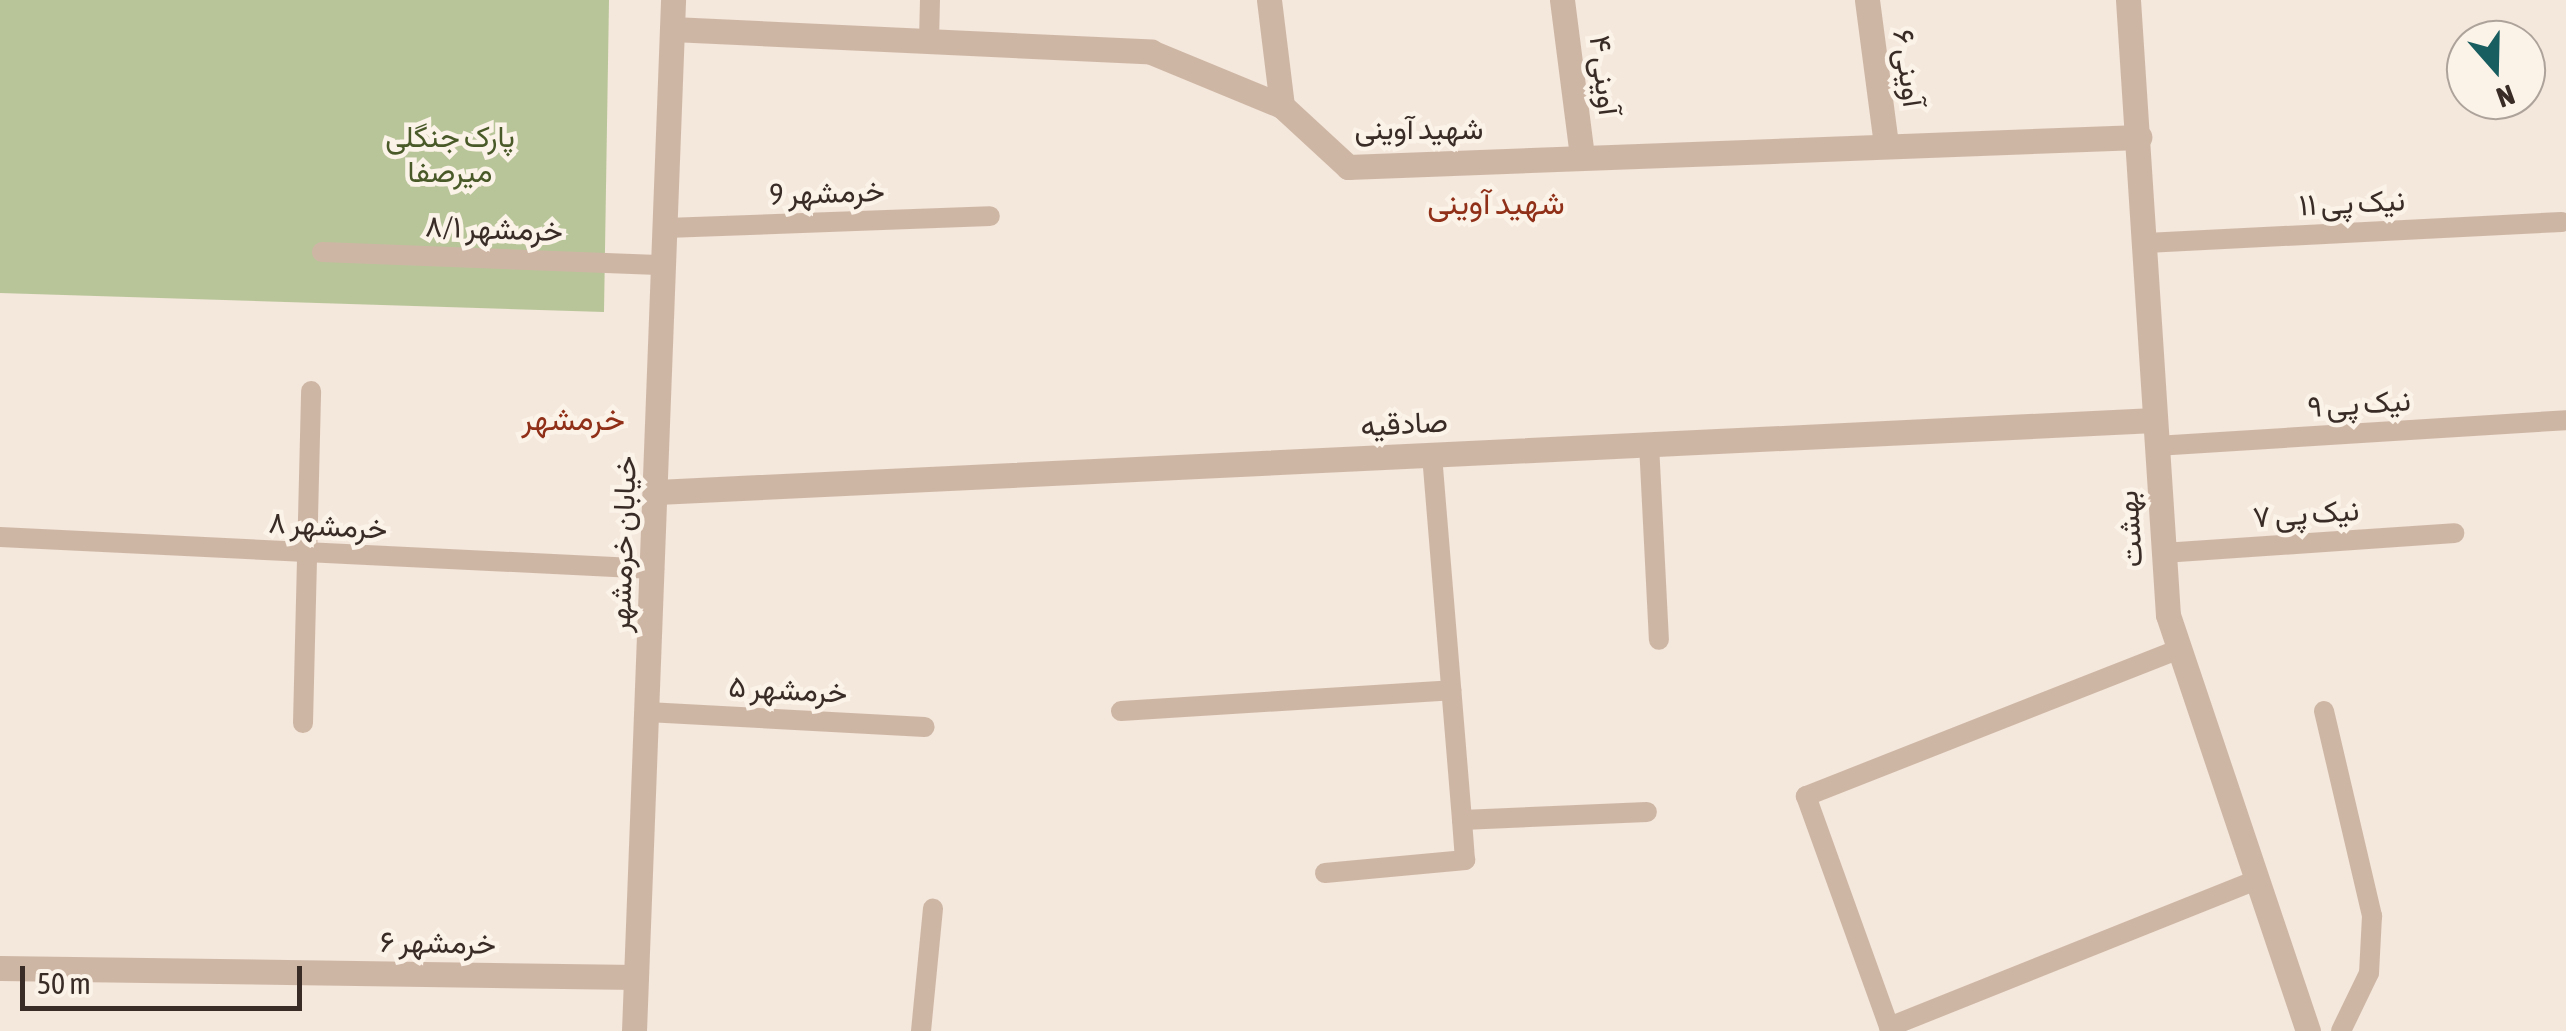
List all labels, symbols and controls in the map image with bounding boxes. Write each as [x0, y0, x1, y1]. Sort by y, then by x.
north arrow [2446, 20, 2546, 120]
street label: آوینی ۶ [1886, 27, 1932, 109]
street label: آوینی ۴ [1582, 33, 1628, 117]
text: N [2492, 78, 2519, 114]
street label: شهید آوینی [1355, 110, 1483, 146]
park label: پارک جنگلی میرصفا [385, 118, 515, 188]
street label: خرمشهر 9 [769, 172, 885, 212]
street label: نیک پی ۱۱ [2298, 181, 2406, 223]
district label: شهید آوینی [1427, 184, 1565, 222]
street label: خرمشهر ۸/۱ [425, 208, 563, 248]
street label: نیک پی ۹ [2306, 381, 2412, 425]
district label: خرمشهر [521, 400, 625, 438]
street label: صادقیه [1359, 403, 1449, 443]
street label: خیابان خرمشهر [601, 455, 643, 633]
street label: بهشت [2108, 489, 2150, 569]
street label: نیک پی ۷ [2252, 491, 2360, 535]
street label: خرمشهر ۸ [268, 504, 388, 546]
street label: خرمشهر ۵ [728, 668, 848, 710]
street label: خرمشهر ۶ [380, 923, 496, 961]
scale bar [25, 946, 308, 1008]
text: 50 m [37, 966, 91, 1000]

